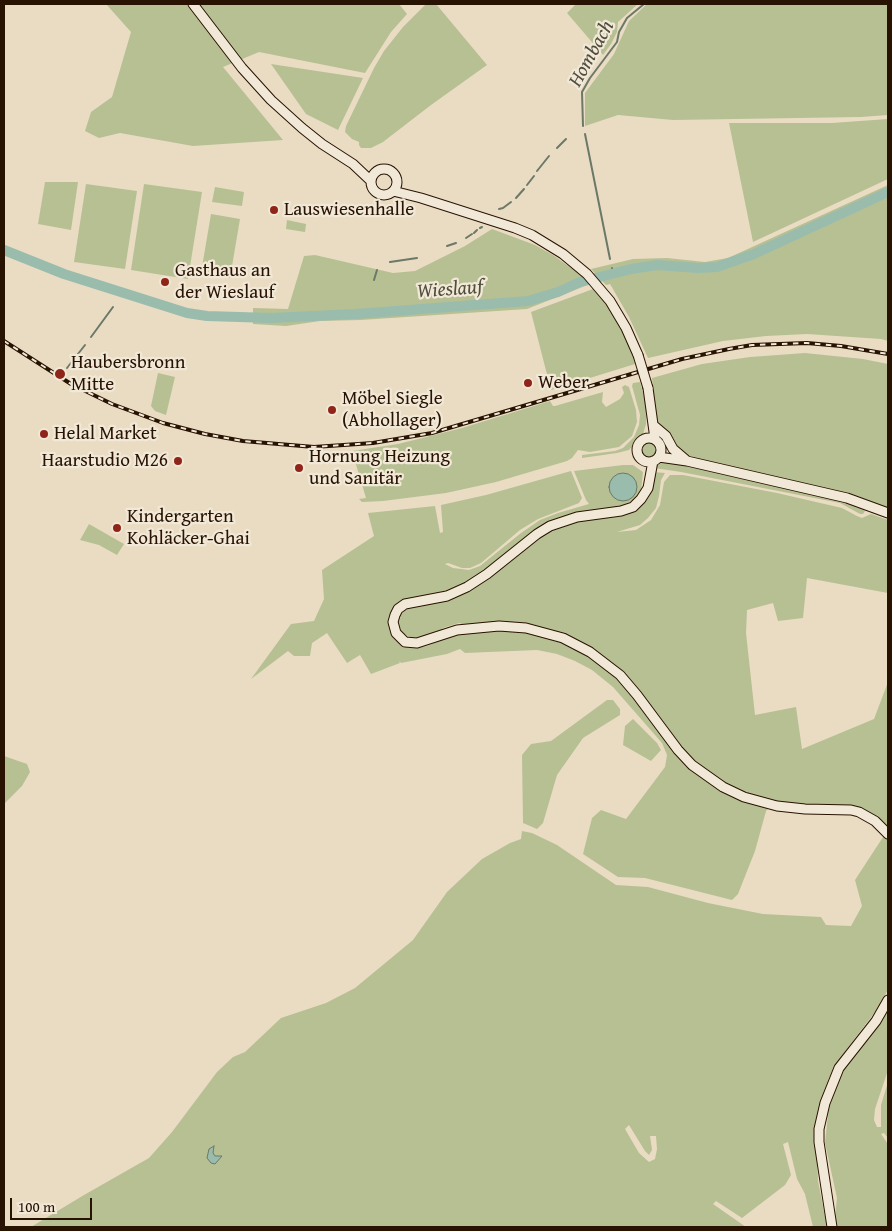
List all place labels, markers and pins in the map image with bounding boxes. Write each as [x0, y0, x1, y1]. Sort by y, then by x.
place label: Lauswiesenhalle [284, 199, 414, 221]
marker: Lauswiesenhalle [268, 204, 280, 216]
place label: Gasthaus an der Wieslauf [175, 260, 275, 304]
marker: Gasthaus an der Wieslauf [159, 276, 171, 288]
place label: Haubersbronn Mitte [71, 352, 185, 396]
marker: Haubersbronn Mitte [53, 367, 67, 381]
place label: Weber [538, 372, 589, 394]
marker: Weber [522, 377, 534, 389]
place label: Möbel Siegle (Abhollager) [342, 388, 443, 432]
marker: Möbel Siegle (Abhollager) [326, 404, 338, 416]
place label: Helal Market [54, 423, 157, 445]
marker: Helal Market [38, 428, 50, 440]
place label: Hornung Heizung und Sanitär [309, 446, 450, 490]
place label: Haarstudio M26 [42, 450, 168, 472]
marker: Haarstudio M26 [172, 455, 184, 467]
marker: Hornung Heizung und Sanitär [293, 462, 305, 474]
place label: Kindergarten Kohläcker-Ghai [127, 506, 250, 550]
marker: Kindergarten Kohläcker-Ghai [111, 522, 123, 534]

